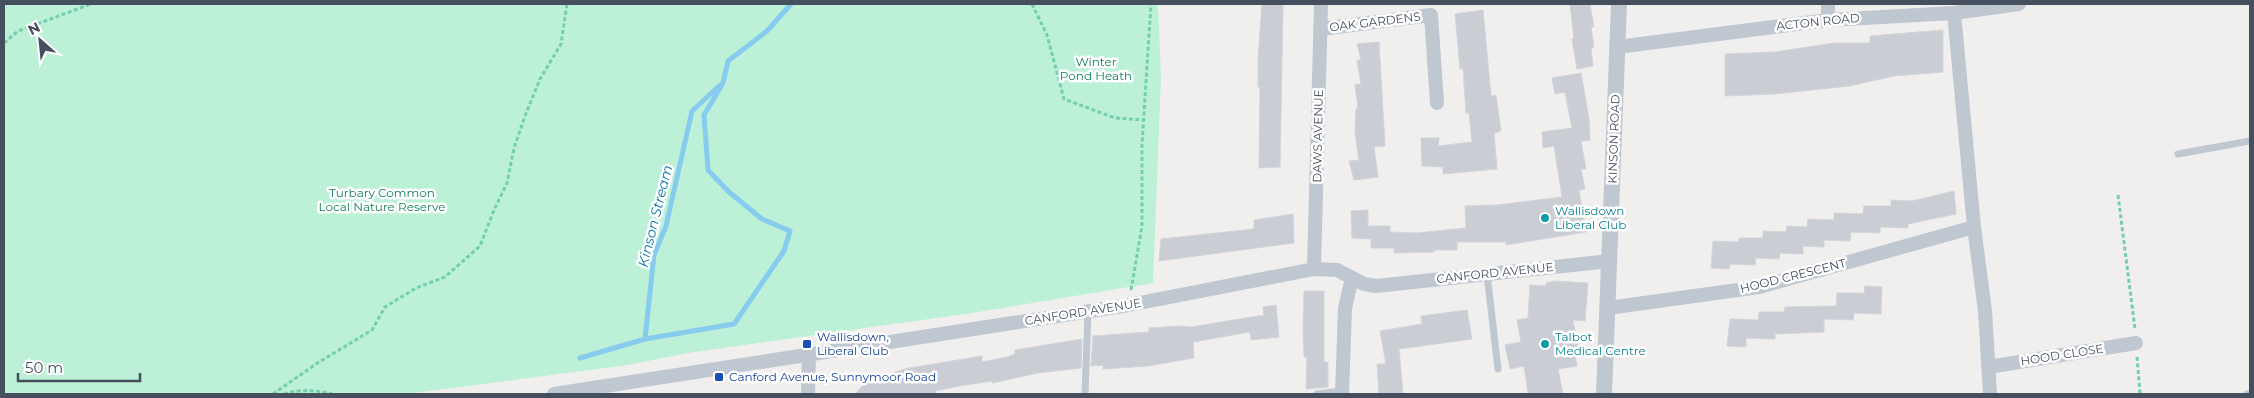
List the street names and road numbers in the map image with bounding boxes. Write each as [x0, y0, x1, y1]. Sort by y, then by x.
street label: OAK GARDENS [1328, 8, 1421, 35]
street label: ACTON ROAD [1776, 10, 1860, 33]
street label: DAWS AVENUE [1309, 89, 1326, 183]
street label: KINSON ROAD [1604, 94, 1623, 184]
street label: HOOD CRESCENT [1738, 255, 1848, 296]
street label: CANFORD AVENUE [1436, 259, 1554, 286]
street label: CANFORD AVENUE [1024, 295, 1142, 328]
street label: HOOD CLOSE [2019, 341, 2105, 368]

